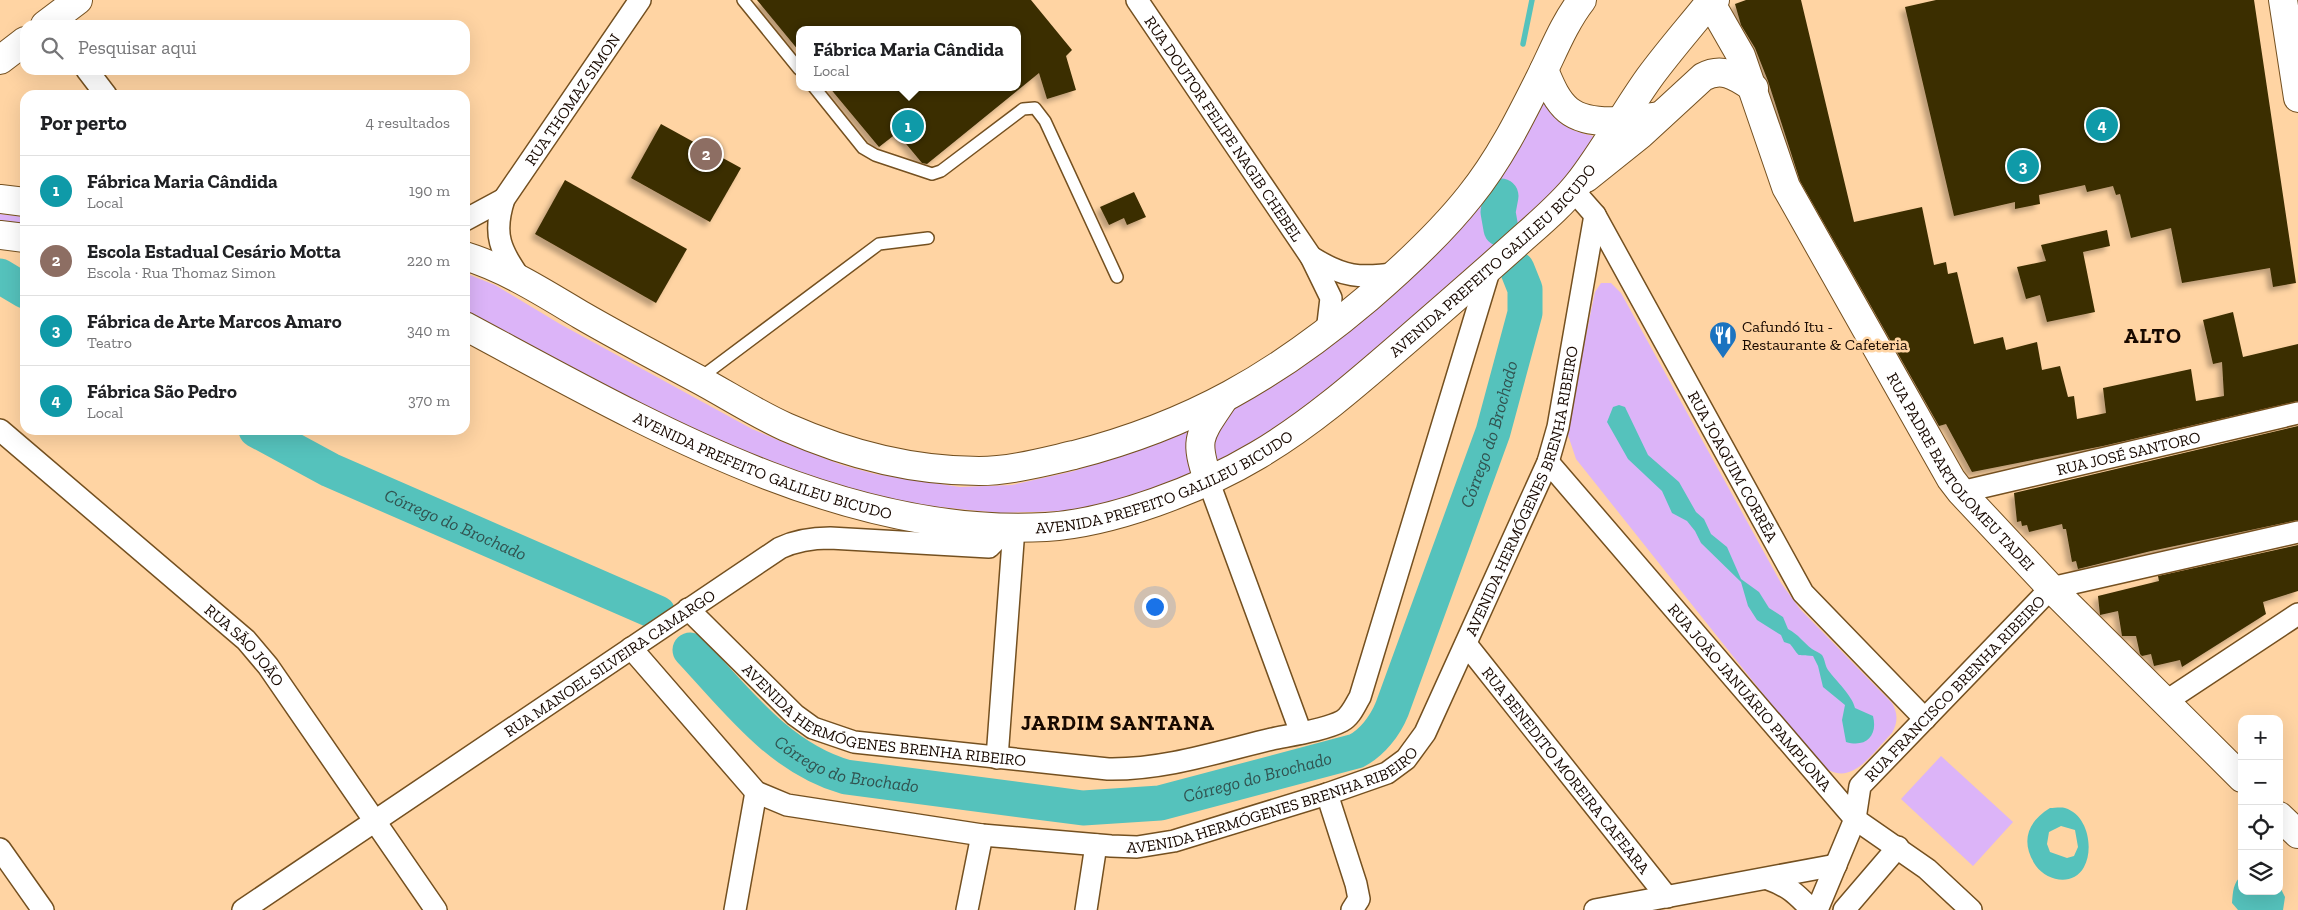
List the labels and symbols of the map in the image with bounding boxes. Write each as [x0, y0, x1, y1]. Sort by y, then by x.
street label: RUA DOUTOR FELIPE NAGIB CHEBEL [1140, 12, 1307, 245]
street label: RUA THOMAZ SIMON [521, 30, 624, 169]
pin: 4 [2086, 106, 2118, 144]
pin: 1 [892, 107, 924, 145]
pin: 2 [690, 135, 722, 173]
pin: 3 [2007, 147, 2039, 185]
street label: AVENIDA PREFEITO GALILEU BICUDO [1385, 160, 1600, 361]
place label: Cafundó Itu - Restaurante & Cafeteria [1742, 317, 1908, 354]
restaurant icon: Cafundó Itu - Restaurante & Cafeteria [1708, 320, 1738, 359]
district label: ALTO [2124, 323, 2182, 348]
street label: AVENIDA HERMÓGENES BRENHA RIBEIRO [1461, 344, 1582, 639]
water label: Córrego do Brochado [1455, 358, 1523, 511]
street label: RUA PADRE BARTOLOMEU TADEI [1883, 369, 2039, 575]
street label: RUA JOAQUIM CORRÊA [1684, 388, 1782, 546]
street label: AVENIDA PREFEITO GALILEU BICUDO [630, 408, 894, 523]
street label: AVENIDA PREFEITO GALILEU BICUDO [1035, 426, 1297, 538]
street label: RUA JOSÉ SANTORO [2055, 427, 2203, 479]
water label: Córrego do Brochado [381, 484, 530, 565]
street label: RUA MANOEL SILVEIRA CAMARGO [501, 585, 719, 741]
street label: RUA FRANCISCO BRENHA RIBEIRO [1861, 591, 2049, 786]
your location [1142, 594, 1168, 620]
street label: RUA SÃO JOÃO [201, 600, 288, 690]
street label: RUA JOÃO JANUÁRIO PAMPLONA [1664, 600, 1836, 796]
street label: AVENIDA HERMÓGENES BRENHA RIBEIRO [738, 660, 1027, 770]
street label: RUA BENEDITO MOREIRA CAFEARA [1478, 663, 1654, 878]
district label: JARDIM SANTANA [1021, 710, 1215, 735]
water label: Córrego do Brochado [770, 731, 920, 797]
street label: AVENIDA HERMÓGENES BRENHA RIBEIRO [1126, 743, 1422, 857]
water label: Córrego do Brochado [1181, 747, 1334, 807]

